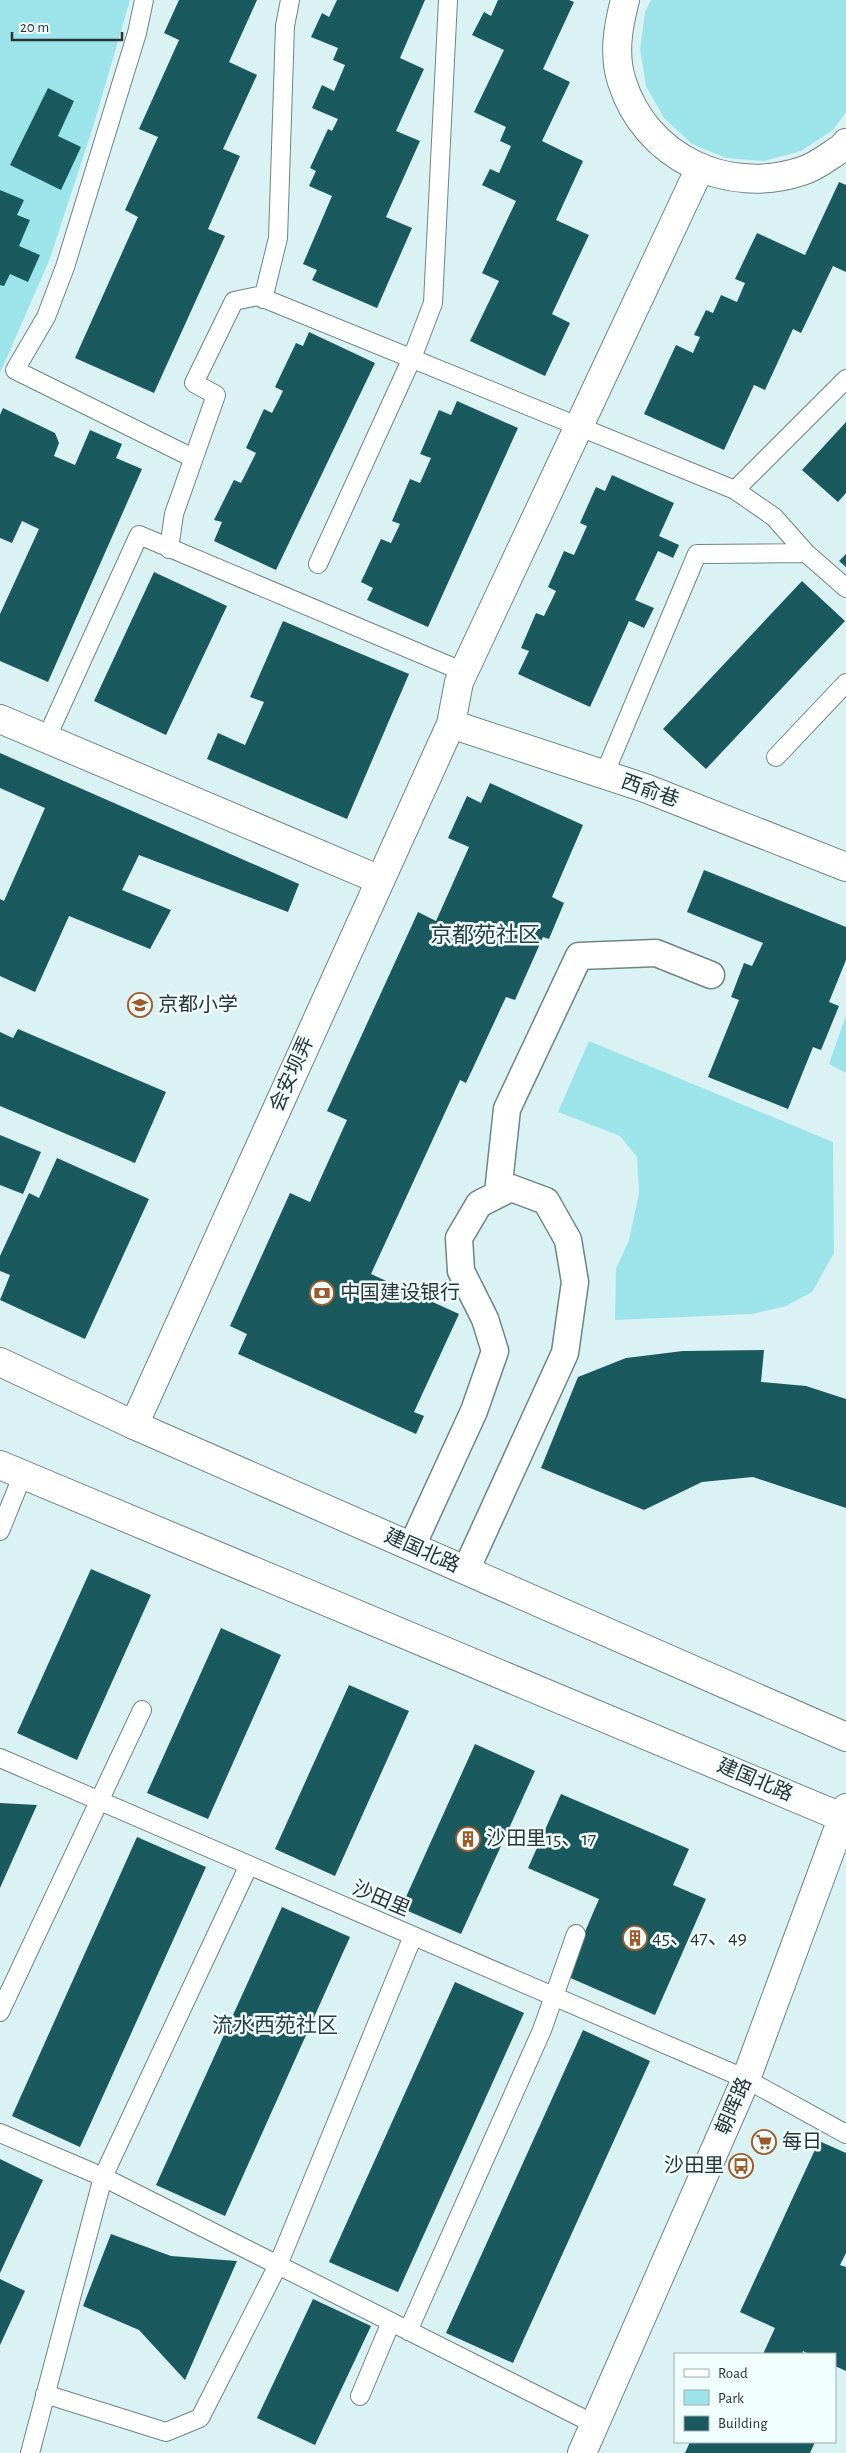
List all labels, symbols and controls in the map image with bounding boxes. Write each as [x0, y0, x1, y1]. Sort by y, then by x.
scale bar [12, 10, 122, 42]
text: 20 m [20, 20, 49, 35]
street label: 西俞巷 [618, 769, 682, 811]
district label: 京都苑社区 [430, 923, 540, 946]
school or university icon: 京都小学 [127, 992, 153, 1018]
place label: 京都小学 [158, 994, 238, 1015]
street label: 会安坝弄 [266, 1033, 317, 1115]
bank icon: 中国建设银行 [309, 1280, 335, 1306]
place label: 中国建设银行 [340, 1282, 460, 1303]
street label: 建国北路 [381, 1525, 463, 1576]
street label: 建国北路 [714, 1754, 796, 1805]
building icon: 沙田里15、17 [455, 1826, 481, 1852]
place label: 沙田里15、17 [486, 1828, 596, 1849]
street label: 沙田里 [349, 1877, 413, 1920]
building icon: 45、47、49 [622, 1925, 648, 1951]
place label: 45、47、49 [652, 1928, 747, 1948]
district label: 流水西苑社区 [212, 2014, 338, 2036]
street label: 朝晖路 [712, 2074, 755, 2138]
supermarket icon: 每日 [751, 2129, 777, 2155]
place label: 每日 [782, 2130, 822, 2152]
bus stop icon: 沙田里 [728, 2153, 754, 2179]
place label: 沙田里 [664, 2155, 724, 2176]
legend [674, 2353, 836, 2443]
text: Road [718, 2366, 748, 2381]
text: Park [718, 2391, 744, 2406]
text: Building [718, 2416, 768, 2431]

